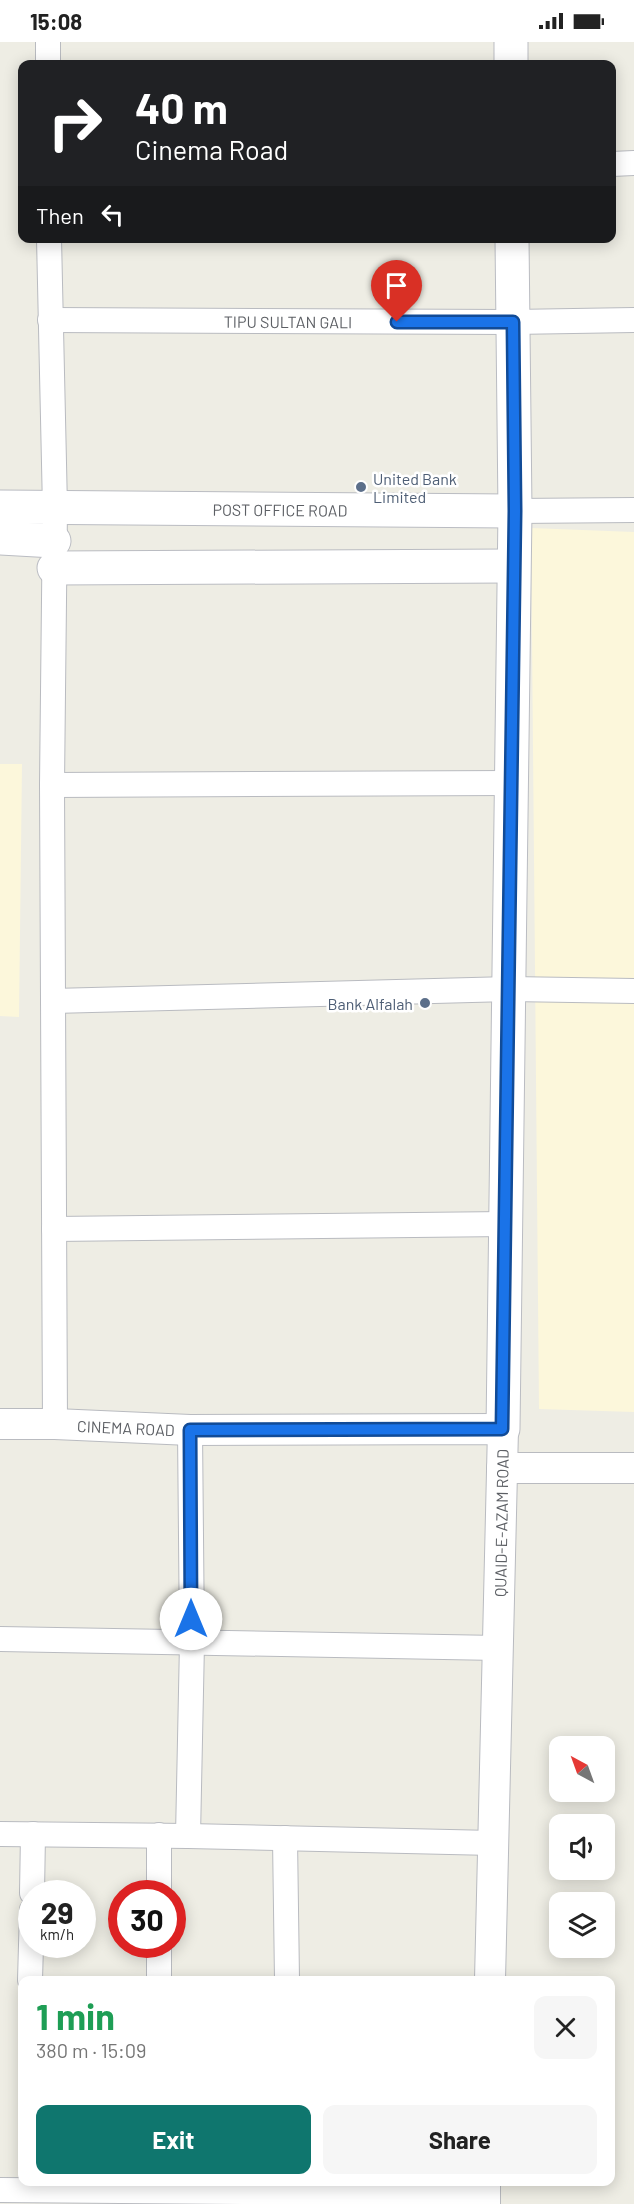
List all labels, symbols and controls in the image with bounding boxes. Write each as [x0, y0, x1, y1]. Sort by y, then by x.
text: 15:08 [30, 8, 82, 34]
text: 40 m [135, 82, 228, 132]
icon: right [36, 84, 114, 162]
text: Cinema Road [135, 133, 288, 165]
icon: left [96, 198, 129, 231]
text: Then [36, 202, 84, 228]
pin [371, 260, 422, 322]
icon: arrive [380, 269, 413, 302]
street label: TIPU SULTAN GALI [224, 311, 352, 331]
place label: United Bank Limited [373, 469, 457, 506]
marker: United Bank Limited [354, 480, 368, 494]
street label: POST OFFICE ROAD [212, 499, 348, 519]
place label: Bank Alfalah [328, 994, 413, 1013]
marker: Bank Alfalah [418, 996, 432, 1010]
street label: CINEMA ROAD [77, 1415, 175, 1439]
street label: QUAID-E-AZAM ROAD [490, 1449, 512, 1597]
position arrow [159, 1587, 223, 1651]
north arrow [549, 1736, 615, 1802]
map controls [549, 1736, 615, 1958]
button: sound [549, 1814, 615, 1880]
speed limit sign: 30 [108, 1880, 186, 1958]
button: layers [549, 1892, 615, 1958]
text: 29 [41, 1894, 73, 1930]
text: km/h [40, 1925, 74, 1943]
text: 1 min [36, 1994, 115, 2037]
button: close [534, 1996, 597, 2059]
text: 380 m · 15:09 [36, 2038, 147, 2062]
button: Exit [36, 2105, 311, 2174]
button: Share [323, 2105, 597, 2174]

